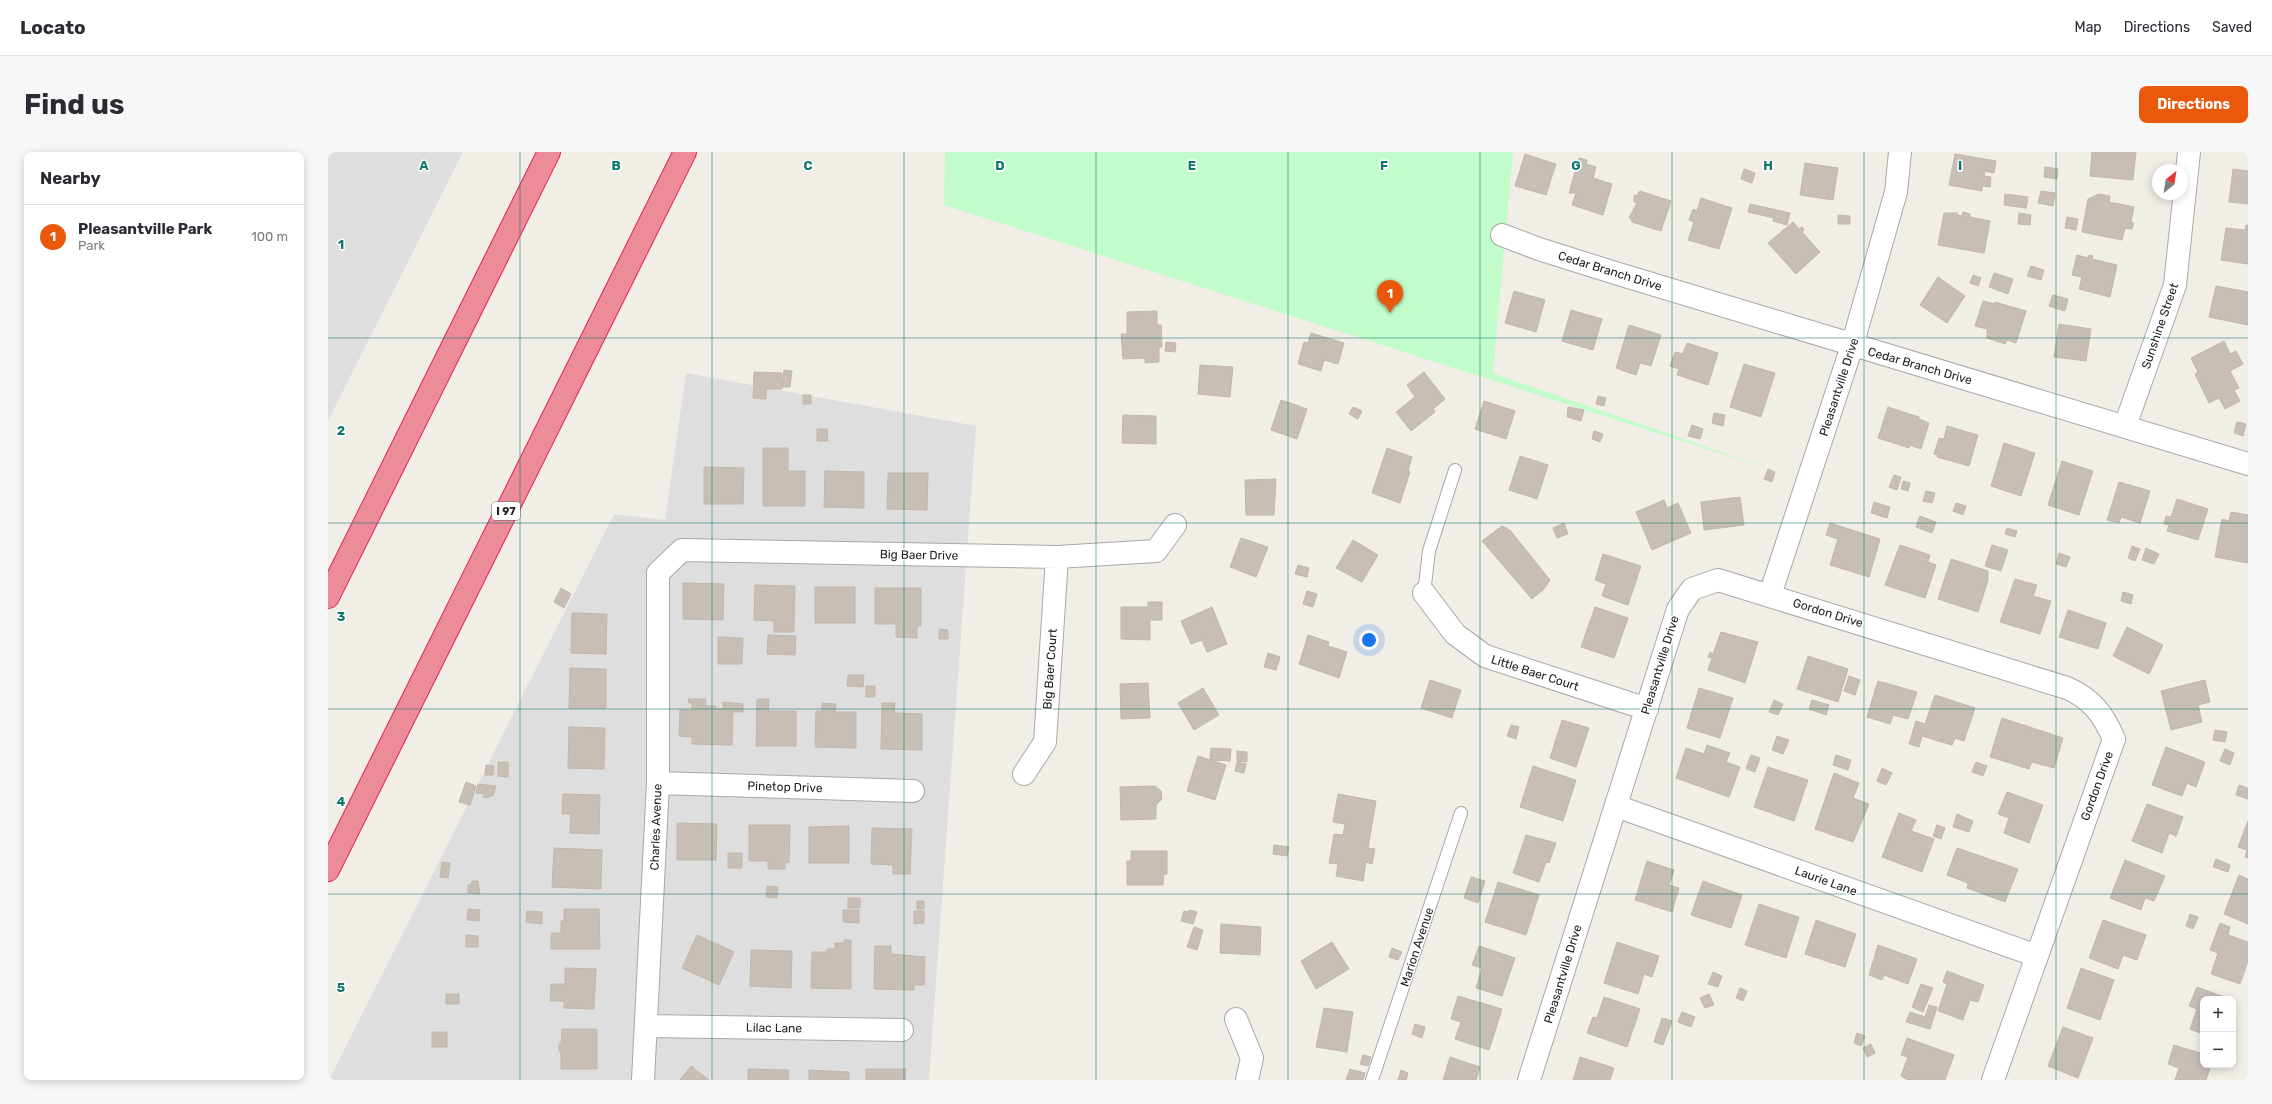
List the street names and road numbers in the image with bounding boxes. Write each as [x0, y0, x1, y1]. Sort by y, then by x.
street label: Cedar Branch Drive [1556, 249, 1664, 294]
street label: Sunshine Street [2139, 281, 2181, 371]
street label: Pleasantville Drive [1817, 336, 1862, 438]
street label: Cedar Branch Drive [1866, 344, 1974, 388]
road number: I 97 [492, 502, 520, 520]
street label: Big Baer Drive [880, 547, 959, 563]
street label: Gordon Drive [1791, 596, 1865, 630]
street label: Pleasantville Drive [1638, 614, 1682, 716]
street label: Big Baer Court [1040, 628, 1060, 710]
street label: Little Baer Court [1489, 652, 1581, 694]
street label: Gordon Drive [2078, 749, 2116, 823]
street label: Pinetop Drive [747, 779, 823, 795]
street label: Charles Avenue [647, 783, 665, 871]
street label: Laurie Lane [1793, 863, 1859, 899]
street label: Marion Avenue [1398, 905, 1436, 988]
street label: Pleasantville Drive [1541, 923, 1585, 1025]
street label: Lilac Lane [746, 1021, 802, 1035]

